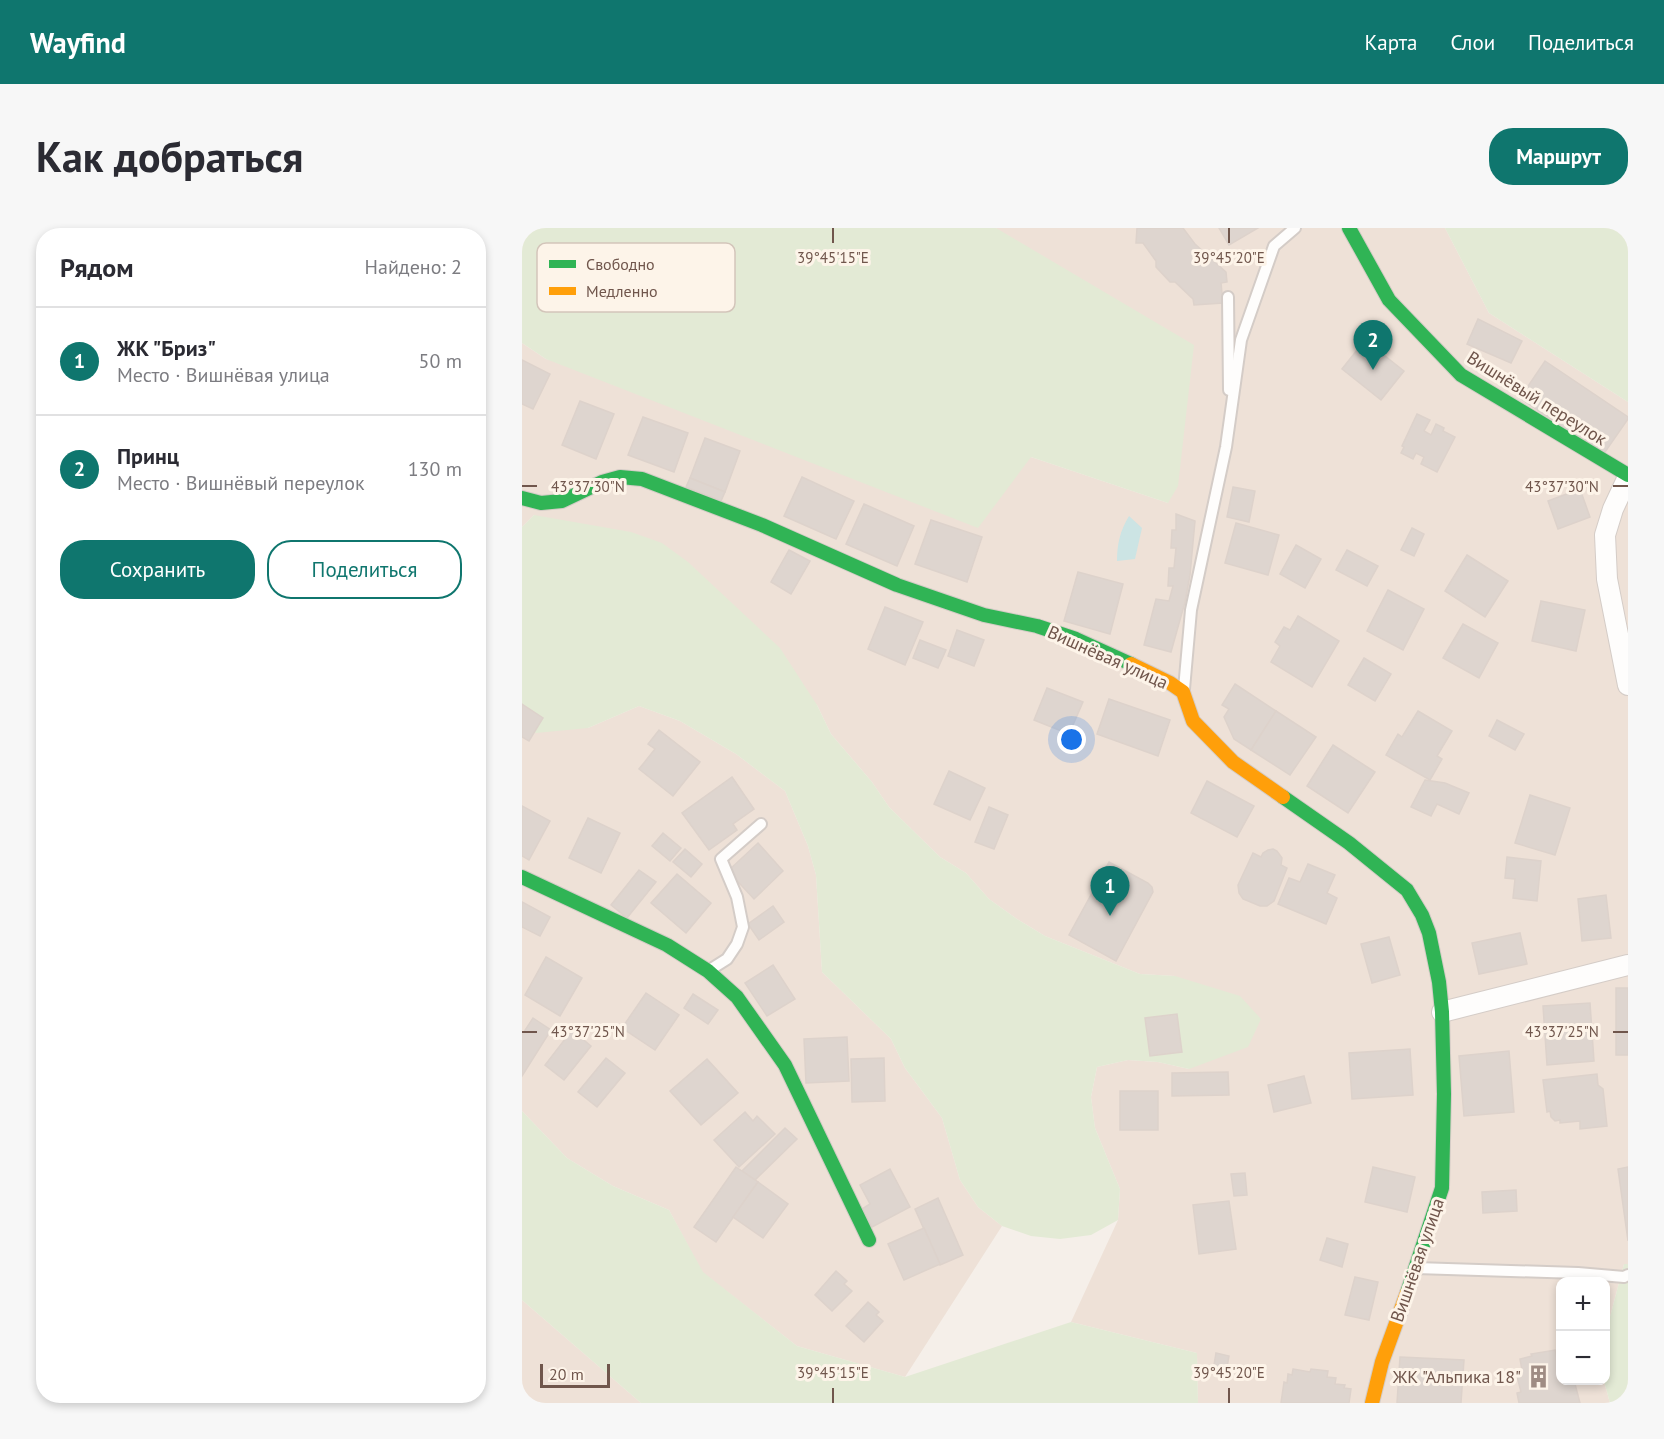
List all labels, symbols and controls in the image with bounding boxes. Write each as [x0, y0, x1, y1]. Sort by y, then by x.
text: Wayfind [30, 24, 126, 61]
text: Карта [1364, 29, 1417, 56]
text: Слои [1450, 29, 1495, 56]
text: Поделиться [1528, 29, 1634, 56]
button: Маршрут [1489, 128, 1628, 185]
text: Как добраться [36, 129, 303, 184]
legend [537, 243, 735, 312]
text: 39°45'15"E [797, 248, 869, 267]
text: 39°45'20"E [1193, 248, 1265, 267]
text: Рядом [60, 251, 134, 284]
text: Найдено: 2 [365, 254, 462, 280]
text: Свободно [586, 254, 655, 274]
text: Медленно [586, 281, 658, 301]
pin: 2 [1354, 320, 1392, 370]
text: ЖК "Бриз" [117, 334, 216, 362]
street label: Вишнёвый переулок [1463, 346, 1612, 451]
text: 1 [74, 348, 85, 374]
text: 50 m [419, 348, 462, 374]
text: Место · Вишнёвая улица [117, 362, 330, 388]
text: Принц [117, 442, 179, 470]
text: 2 [74, 456, 85, 482]
text: 130 m [408, 456, 462, 482]
text: Место · Вишнёвый переулок [117, 470, 364, 496]
text: 43°37'30"N [551, 477, 625, 496]
text: 43°37'30"N [1525, 477, 1599, 496]
button: Сохранить [60, 540, 255, 599]
button: Поделиться [267, 540, 462, 599]
street label: Вишнёвая улица [1044, 620, 1172, 694]
your location [1057, 725, 1086, 754]
pin: 1 [1090, 866, 1130, 916]
text: 43°37'25"N [551, 1022, 625, 1041]
text: 43°37'25"N [1525, 1022, 1599, 1041]
street label: Вишнёвая улица [1385, 1195, 1449, 1325]
map controls [1556, 1277, 1610, 1385]
button: + [1556, 1277, 1610, 1331]
button: − [1556, 1331, 1610, 1385]
scale bar [540, 1361, 610, 1388]
text: 39°45'15"E [797, 1363, 869, 1382]
text: 39°45'20"E [1193, 1363, 1265, 1382]
building icon: ЖК "Альпика 18" [1526, 1363, 1552, 1389]
text: 20 m [549, 1364, 584, 1384]
place label: ЖК "Альпика 18" [1392, 1365, 1521, 1388]

